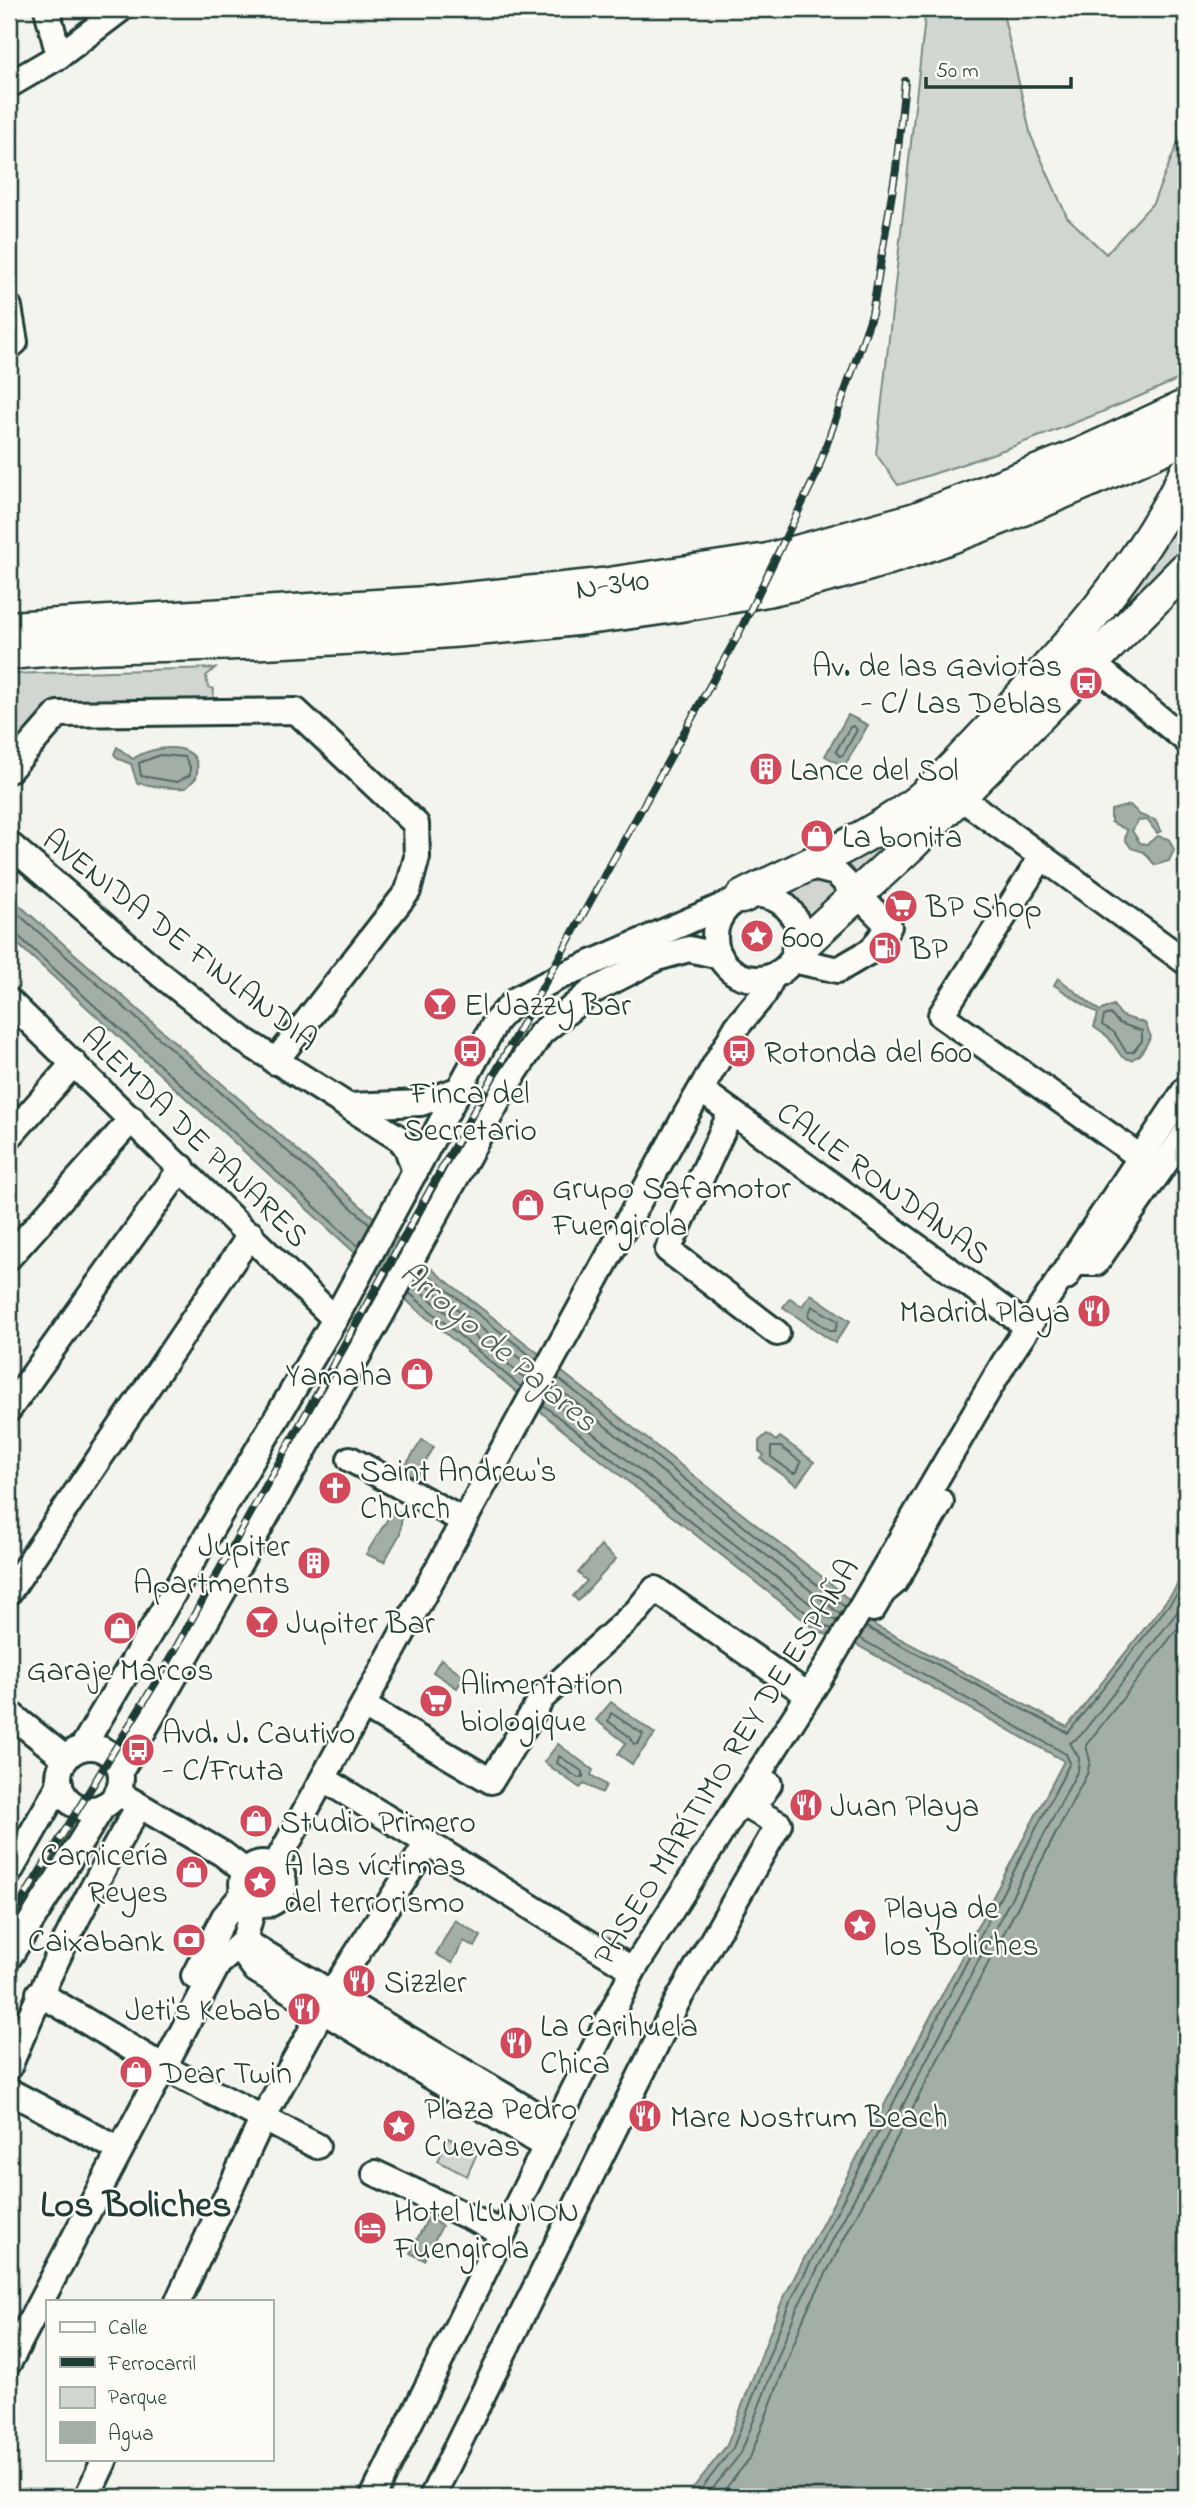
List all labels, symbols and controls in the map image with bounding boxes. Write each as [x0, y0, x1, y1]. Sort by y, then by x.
scale bar [926, 46, 1071, 90]
text: 50 m [936, 57, 979, 87]
street label: N-340 [573, 558, 652, 615]
place label: Av. de las Gaviotas - C/ Las Deblas [812, 645, 1062, 729]
bus stop icon: Av. de las Gaviotas - C/ Las Deblas [1067, 664, 1105, 702]
place label: Lance del Sol [790, 749, 959, 796]
building icon: Lance del Sol [747, 750, 785, 788]
place label: La bonita [842, 816, 962, 863]
shop icon: La bonita [798, 817, 836, 855]
street label: AVENIDA DE FINLANDIA [31, 819, 327, 1065]
place label: BP Shop [925, 886, 1042, 933]
supermarket icon: BP Shop [882, 887, 920, 925]
place label: 600 [782, 916, 824, 963]
place icon: 600 [738, 917, 776, 955]
place label: BP [909, 928, 949, 975]
fuel station icon: BP [866, 929, 904, 967]
place label: El Jazzy Bar [464, 984, 631, 1031]
bar icon: El Jazzy Bar [421, 985, 459, 1023]
street label: ALEMDA DE PAJARES [69, 1017, 318, 1260]
place label: Rotonda del 600 [764, 1031, 972, 1078]
bus stop icon: Finca del Secretario [451, 1032, 489, 1070]
bus stop icon: Rotonda del 600 [720, 1032, 758, 1070]
place label: Finca del Secretario [403, 1072, 537, 1156]
street label: CALLE RONDANAS [765, 1091, 999, 1279]
place label: Grupo Safamotor Fuengirola [551, 1167, 791, 1251]
shop icon: Grupo Safamotor Fuengirola [509, 1186, 547, 1224]
water label: Arroyo de Pajares [388, 1251, 607, 1445]
place label: Madrid Playa [899, 1291, 1070, 1338]
restaurant icon: Madrid Playa [1075, 1292, 1113, 1330]
place label: Yamaha [285, 1354, 392, 1401]
shop icon: Yamaha [398, 1355, 436, 1393]
place label: Saint Andrew's Church [360, 1450, 556, 1534]
church icon: Saint Andrew's Church [316, 1469, 354, 1507]
place label: Jupiter Apartments [133, 1525, 290, 1609]
building icon: Jupiter Apartments [295, 1544, 333, 1582]
street label: PASEO MARÍTIMO REY DE ESPAÑA [583, 1550, 873, 1976]
place label: Jupiter Bar [286, 1602, 435, 1649]
bar icon: Jupiter Bar [243, 1603, 281, 1641]
shop icon: Garaje Marcos [101, 1609, 139, 1647]
place label: Garaje Marcos [26, 1649, 214, 1696]
place label: Alimentation biologique [460, 1663, 623, 1747]
supermarket icon: Alimentation biologique [417, 1682, 455, 1720]
place label: Avd. J. Cautivo - C/Fruta [162, 1712, 355, 1796]
bus stop icon: Avd. J. Cautivo - C/Fruta [119, 1731, 157, 1769]
place label: Juan Playa [830, 1785, 979, 1832]
restaurant icon: Juan Playa [787, 1786, 825, 1824]
place label: Studio Primero [280, 1801, 476, 1848]
shop icon: Studio Primero [237, 1802, 275, 1840]
place label: Carnicería Reyes [40, 1834, 168, 1918]
place label: A las víctimas del terrorismo [284, 1844, 466, 1928]
shop icon: Carnicería Reyes [173, 1853, 211, 1891]
place icon: A las víctimas del terrorismo [241, 1863, 279, 1901]
place label: Playa de los Boliches [884, 1887, 1039, 1971]
place icon: Playa de los Boliches [841, 1906, 879, 1944]
place label: Caixabank [28, 1920, 165, 1967]
bank icon: Caixabank [170, 1921, 208, 1959]
place label: Sizzler [384, 1961, 467, 2008]
restaurant icon: Sizzler [340, 1962, 378, 2000]
place label: Jeti's Kebab [125, 1989, 280, 2036]
restaurant icon: Jeti's Kebab [285, 1990, 323, 2028]
place label: La Carihuela Chica [540, 2005, 698, 2089]
restaurant icon: La Carihuela Chica [497, 2024, 535, 2062]
place label: Dear Twin [159, 2052, 292, 2099]
shop icon: Dear Twin [117, 2053, 155, 2091]
place label: Plaza Pedro Cuevas [424, 2088, 577, 2172]
place label: Mare Nostrum Beach [670, 2096, 948, 2143]
restaurant icon: Mare Nostrum Beach [626, 2097, 664, 2135]
place icon: Plaza Pedro Cuevas [380, 2107, 418, 2145]
district label: Los Boliches [40, 2179, 232, 2235]
place label: Hotel ILUNION Fuengirola [393, 2190, 579, 2274]
hotel icon: Hotel ILUNION Fuengirola [351, 2209, 389, 2247]
legend [46, 2300, 273, 2460]
text: Calle [108, 2314, 148, 2344]
text: Ferrocarril [107, 2350, 196, 2380]
text: Parque [108, 2384, 167, 2414]
text: Agua [108, 2420, 154, 2452]

